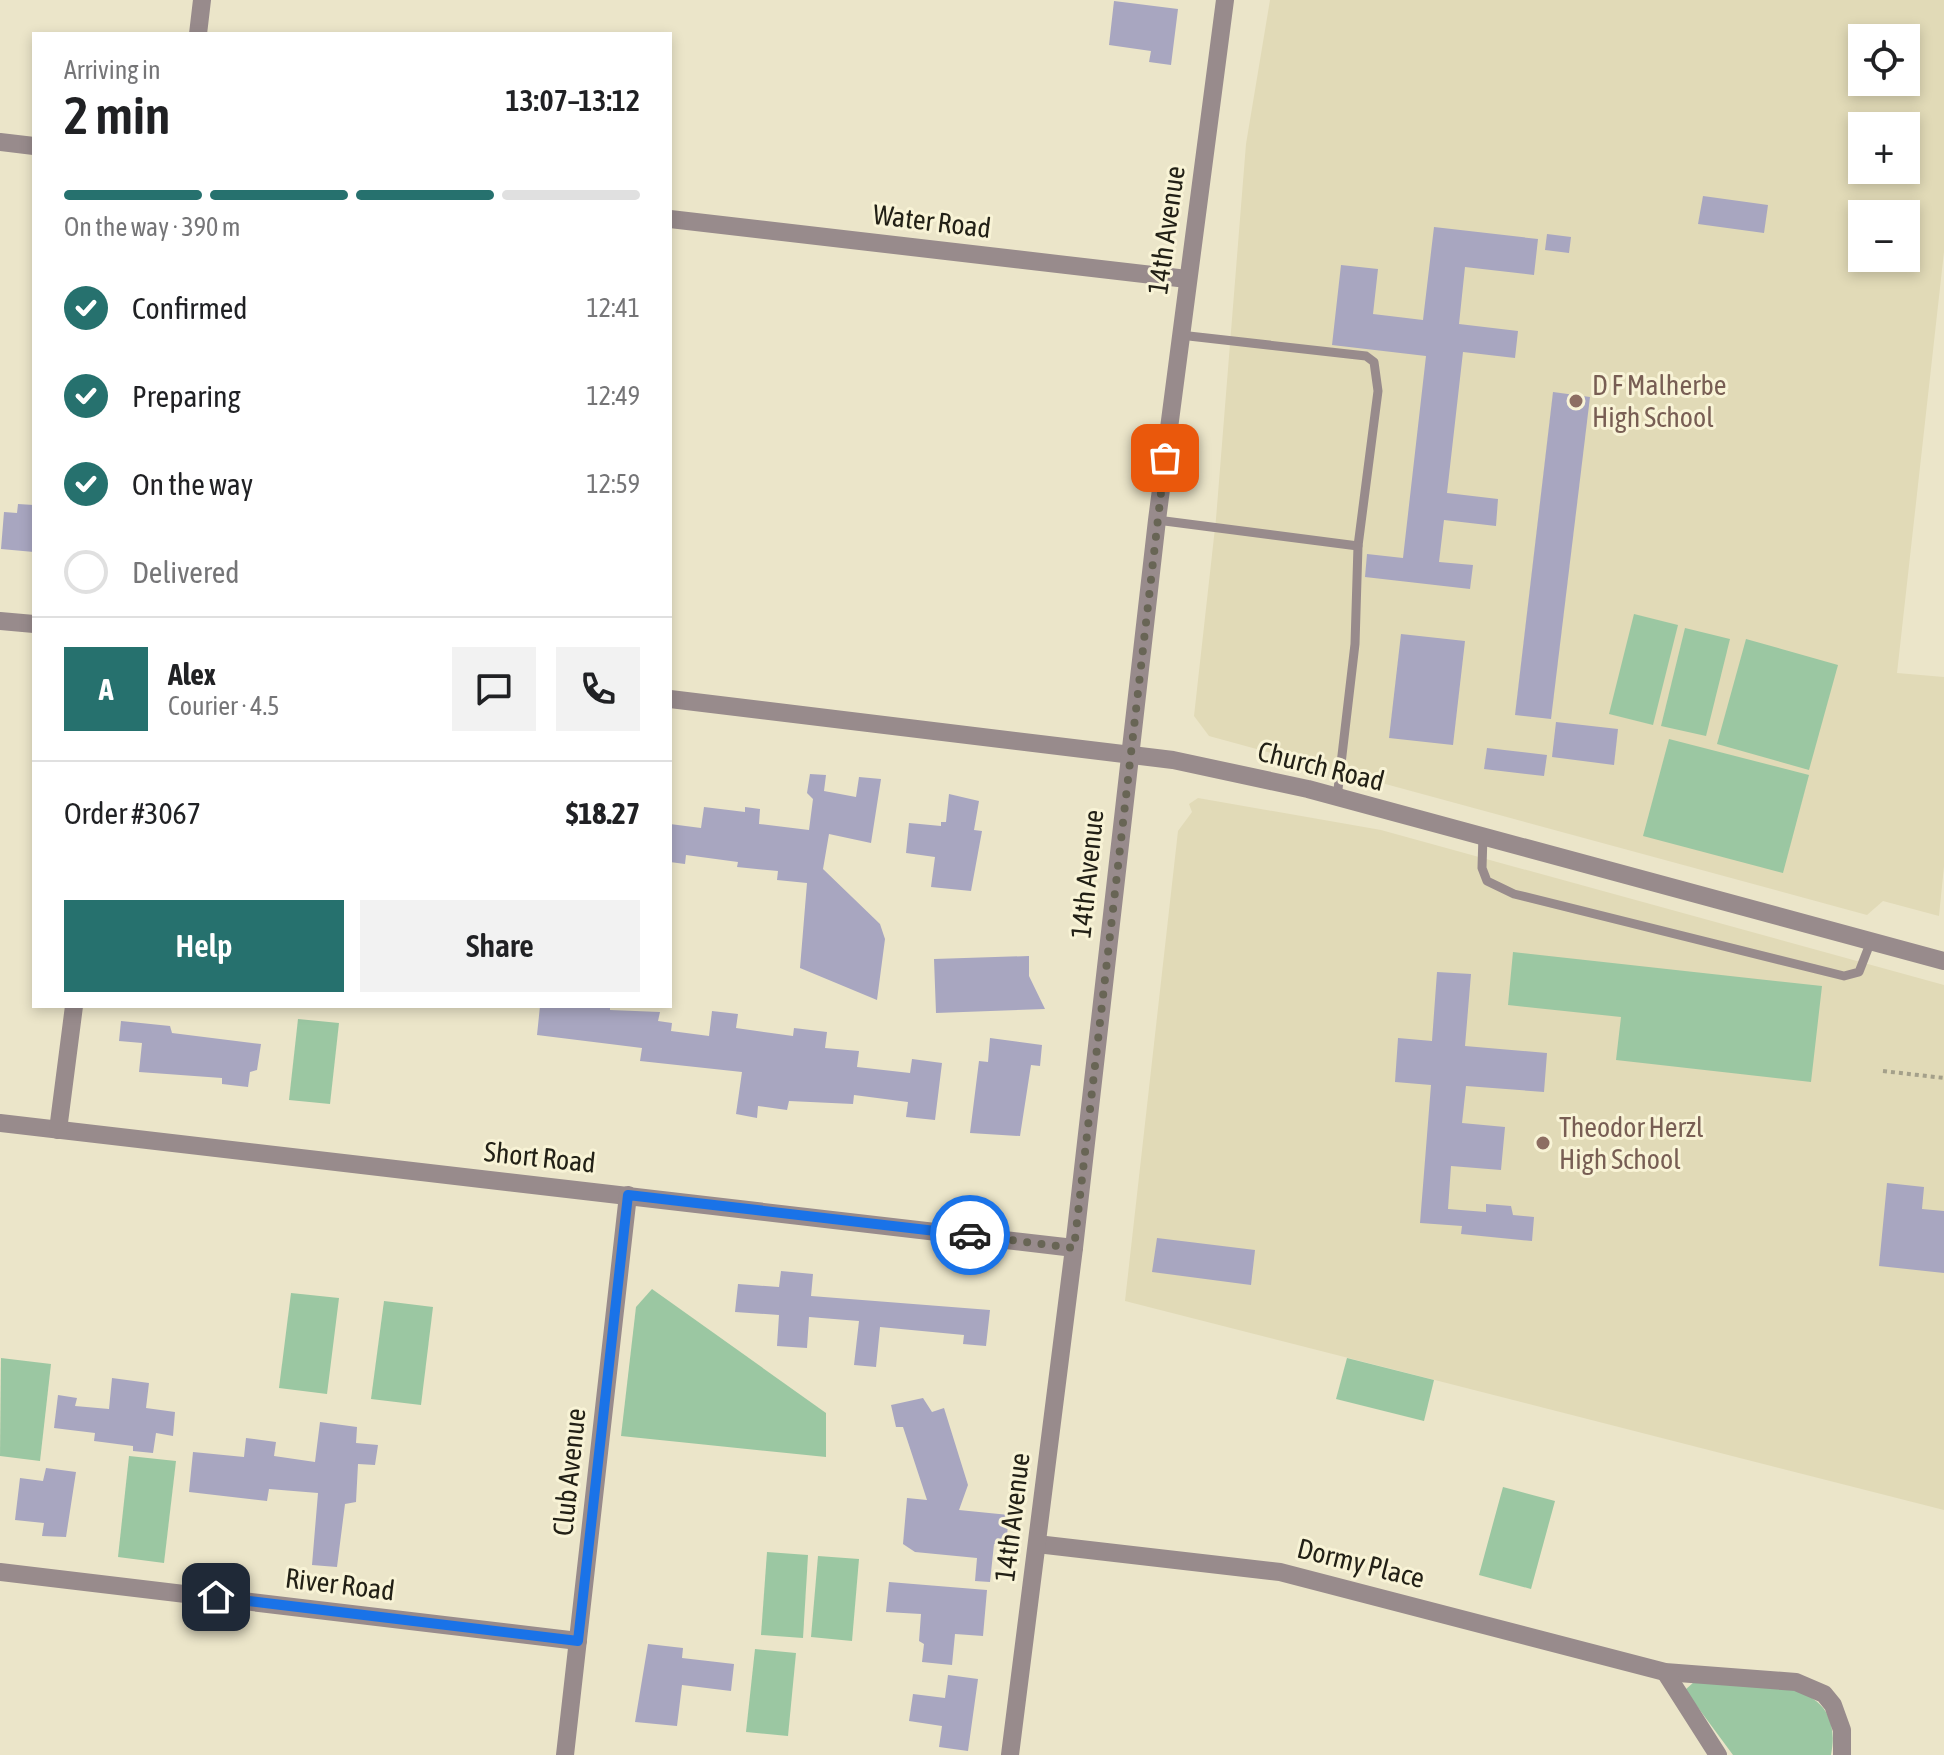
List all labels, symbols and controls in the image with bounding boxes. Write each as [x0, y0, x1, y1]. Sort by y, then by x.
map controls [1848, 24, 1920, 272]
button: locate [1848, 24, 1920, 96]
text: Arriving in [64, 55, 161, 85]
text: 13:07–13:12 [505, 83, 640, 117]
text: 2 min [64, 85, 170, 145]
button: + [1848, 112, 1920, 184]
street label: 14th Avenue [1141, 164, 1191, 296]
street label: Water Road [871, 198, 993, 244]
button: − [1848, 200, 1920, 272]
text: On the way · 390 m [64, 212, 241, 242]
icon: check [64, 286, 108, 330]
text: Confirmed [132, 291, 247, 325]
text: 12:41 [586, 293, 640, 323]
place label: D F Malherbe High School [1592, 369, 1726, 433]
icon: check [64, 374, 108, 418]
text: Preparing [132, 379, 241, 413]
text: 12:49 [586, 381, 640, 411]
marker: D F Malherbe High School [1567, 392, 1585, 410]
pin [1131, 424, 1199, 492]
icon: bag [1143, 436, 1187, 480]
icon: check [64, 462, 108, 506]
text: On the way [132, 467, 253, 501]
text: 12:59 [586, 469, 640, 499]
text: Delivered [132, 555, 240, 589]
button: chat [452, 647, 536, 731]
button: phone [556, 647, 640, 731]
text: Alex [168, 657, 216, 691]
text: A [99, 672, 113, 706]
text: Courier · 4.5 [168, 691, 279, 721]
street label: Church Road [1254, 735, 1388, 797]
text: Order #3067 [64, 796, 201, 830]
text: $18.27 [566, 796, 640, 830]
street label: 14th Avenue [1064, 808, 1110, 940]
button: Help [64, 900, 344, 992]
button: Share [360, 900, 640, 992]
place label: Theodor Herzl High School [1559, 1111, 1704, 1175]
marker: Theodor Herzl High School [1534, 1134, 1552, 1152]
street label: Short Road [483, 1135, 597, 1179]
courier [930, 1195, 1010, 1275]
icon: car [948, 1213, 992, 1257]
street label: Club Avenue [546, 1407, 592, 1537]
street label: 14th Avenue [988, 1451, 1036, 1583]
street label: Dormy Place [1294, 1532, 1428, 1594]
street label: River Road [283, 1561, 397, 1607]
pin [182, 1563, 250, 1631]
icon: home [194, 1575, 238, 1619]

